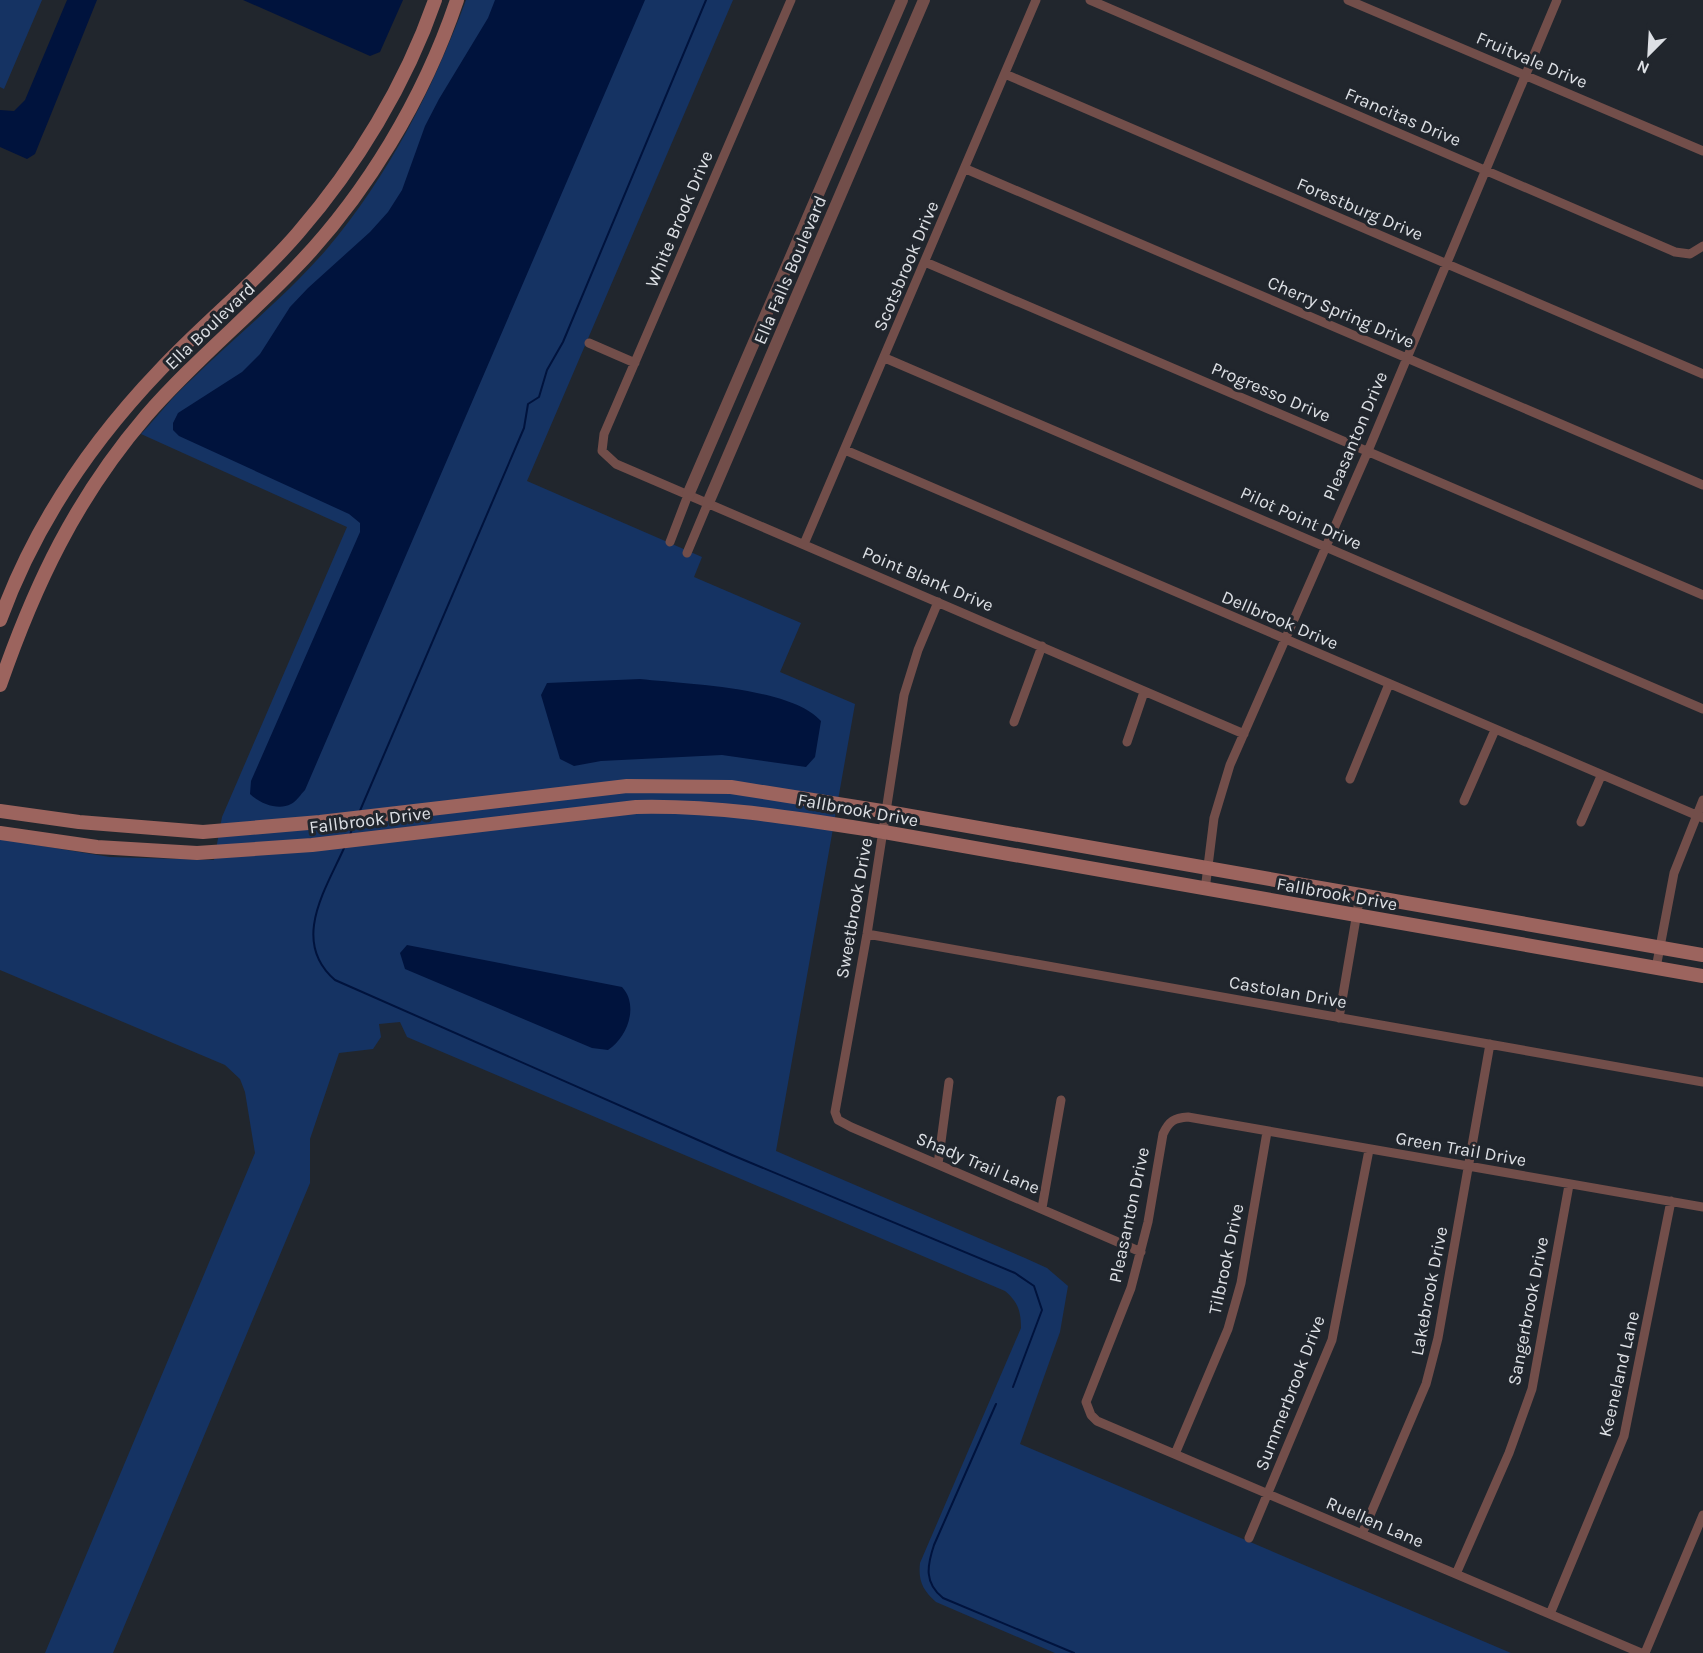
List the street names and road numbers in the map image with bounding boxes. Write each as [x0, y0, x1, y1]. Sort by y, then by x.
street label: Fruitvale Drive [1473, 27, 1591, 93]
street label: Francitas Drive [1342, 83, 1464, 151]
street label: White Brook Drive [640, 147, 718, 291]
street label: Forestburg Drive [1294, 172, 1426, 246]
street label: Ella Falls Boulevard [749, 192, 831, 348]
street label: Scotsbrook Drive [869, 197, 943, 335]
street label: Cherry Spring Drive [1264, 271, 1418, 353]
street label: Ella Boulevard [160, 278, 260, 374]
street label: Progresso Drive [1208, 357, 1334, 427]
street label: Pleasanton Drive [1318, 368, 1392, 504]
street label: Pilot Point Drive [1237, 481, 1365, 555]
street label: Point Blank Drive [859, 541, 997, 617]
street label: Dellbrook Drive [1218, 586, 1342, 654]
street label: Fallbrook Drive [796, 789, 920, 831]
street label: Fallbrook Drive [308, 802, 432, 838]
street label: Sweetbrook Drive [831, 836, 877, 980]
street label: Fallbrook Drive [1275, 873, 1399, 915]
street label: Castolan Drive [1227, 971, 1349, 1013]
street label: Shady Trail Lane [913, 1127, 1043, 1199]
street label: Green Trail Drive [1394, 1127, 1528, 1171]
street label: Pleasanton Drive [1104, 1145, 1154, 1285]
street label: Tilbrook Drive [1204, 1202, 1248, 1316]
street label: Lakebrook Drive [1406, 1225, 1452, 1357]
street label: Sangerbrook Drive [1503, 1235, 1553, 1387]
street label: Keeneland Lane [1594, 1309, 1644, 1439]
street label: Summerbrook Drive [1250, 1312, 1330, 1474]
street label: Ruellen Lane [1323, 1492, 1427, 1552]

